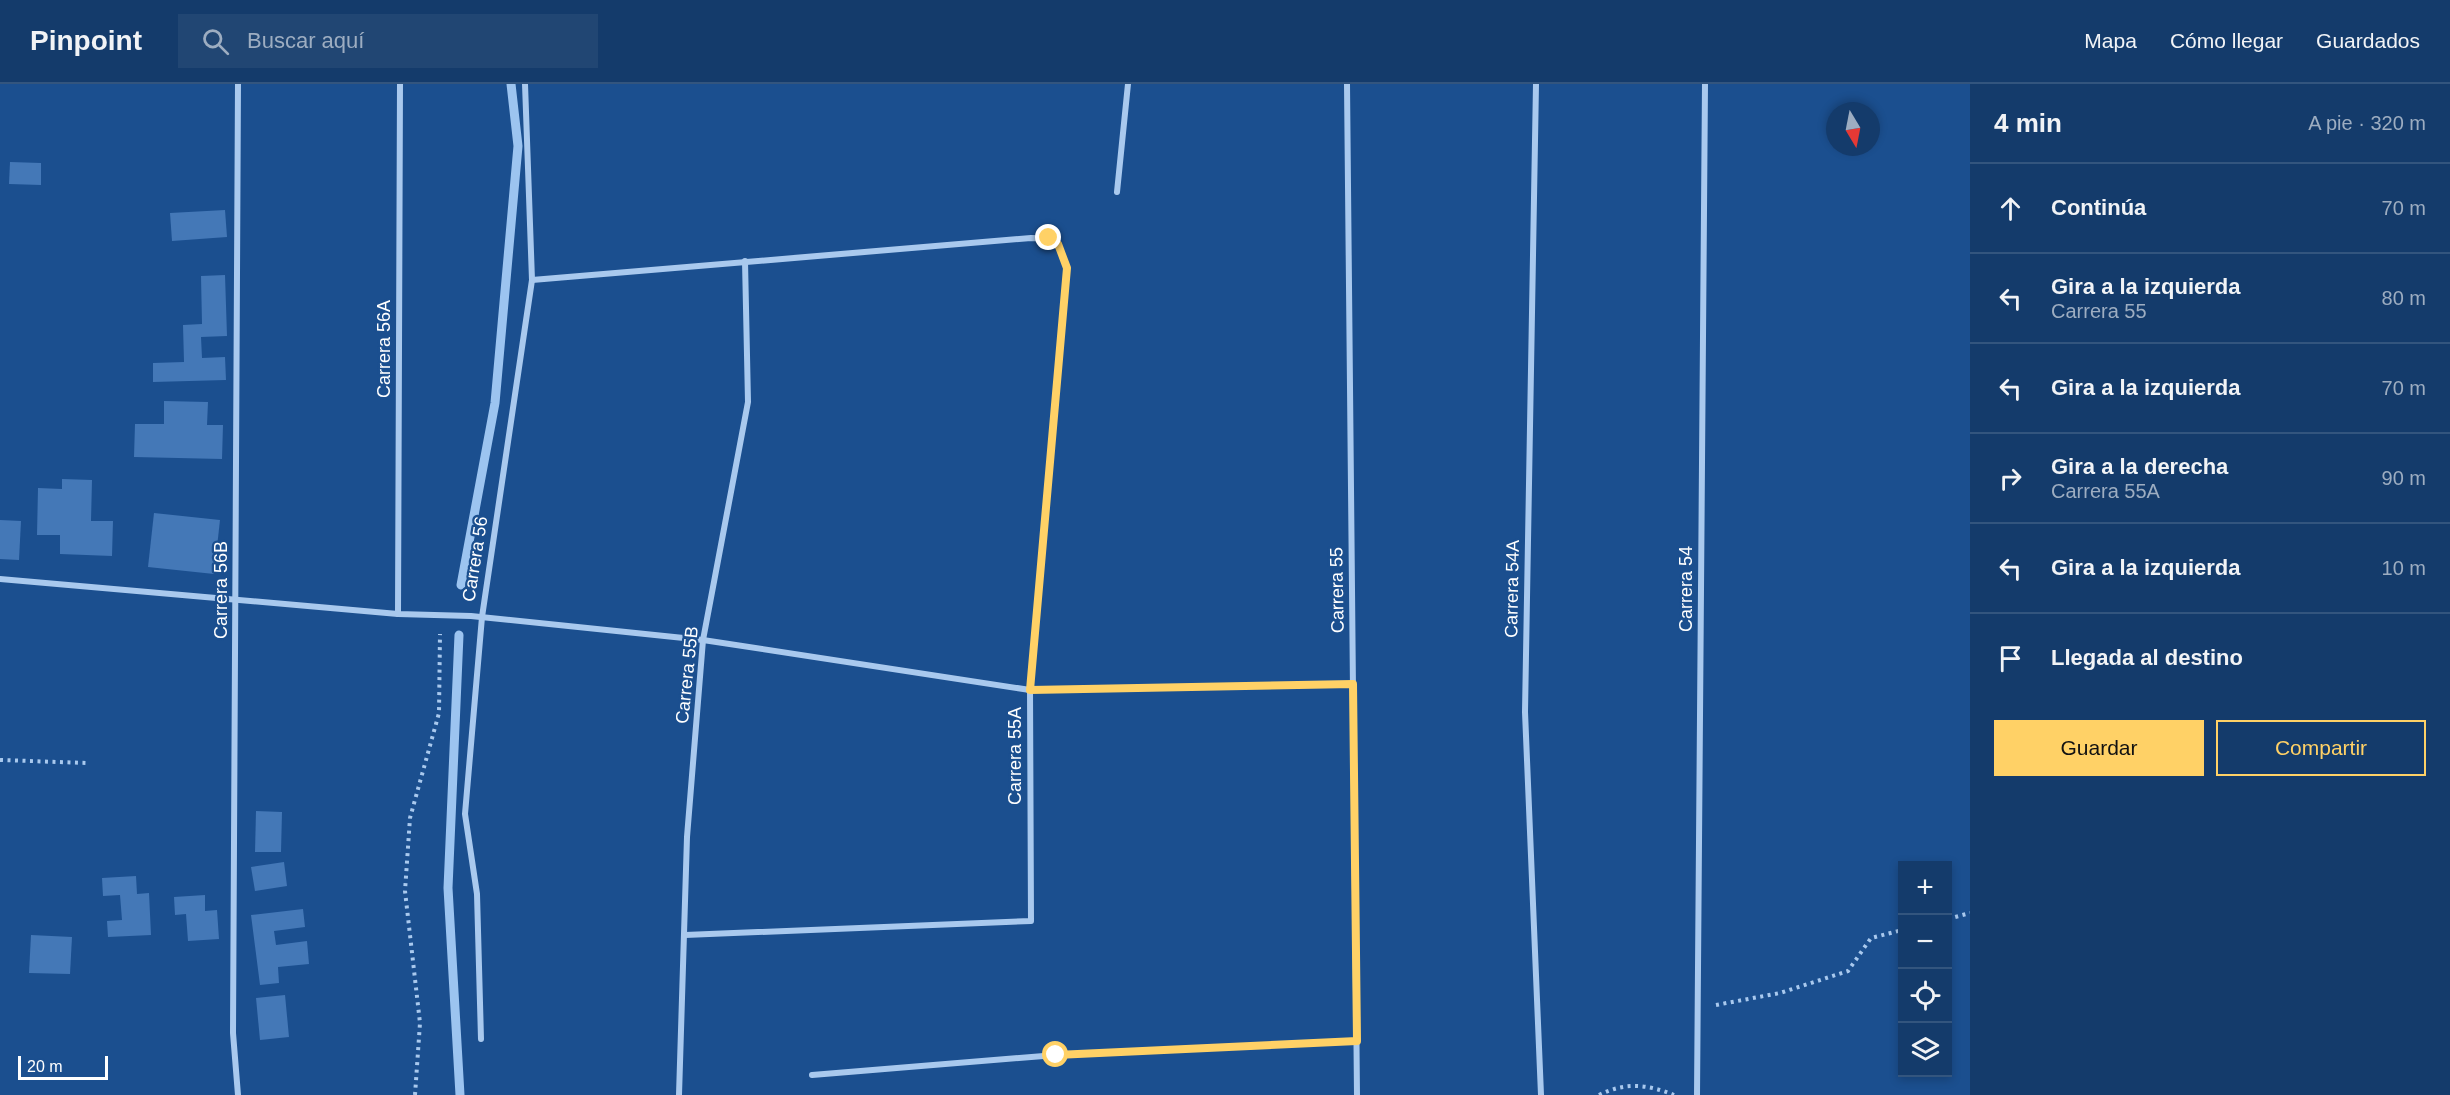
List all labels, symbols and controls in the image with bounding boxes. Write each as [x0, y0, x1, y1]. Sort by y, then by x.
search box [178, 14, 598, 68]
text: Pinpoint [30, 25, 142, 56]
icon: search [199, 25, 232, 58]
text: Buscar aquí [247, 28, 364, 53]
text: Mapa [2084, 29, 2137, 52]
text: Cómo llegar [2170, 29, 2283, 52]
text: Guardados [2316, 29, 2420, 52]
north arrow [1826, 102, 1880, 156]
text: 4 min [1994, 108, 2062, 138]
text: A pie · 320 m [2308, 112, 2426, 134]
icon: ahead [1994, 192, 2027, 225]
text: Continúa [2051, 195, 2146, 220]
text: 70 m [2382, 197, 2426, 219]
route end [1035, 224, 1061, 250]
text: Gira a la izquierda [2051, 274, 2241, 299]
icon: left [1994, 282, 2027, 315]
text: 80 m [2382, 287, 2426, 309]
street label: Carrera 56A [374, 300, 394, 398]
text: Carrera 55 [2051, 300, 2147, 322]
icon: left [1994, 372, 2027, 405]
text: Gira a la izquierda [2051, 375, 2241, 400]
text: 70 m [2382, 377, 2426, 399]
text: Gira a la derecha [2051, 454, 2228, 479]
icon: right [1994, 462, 2027, 495]
text: 90 m [2382, 467, 2426, 489]
text: Carrera 55A [2051, 480, 2160, 502]
street label: Carrera 56 [458, 515, 492, 603]
street label: Carrera 54A [1501, 540, 1523, 638]
street label: Carrera 56B [211, 541, 231, 639]
street label: Carrera 54 [1676, 546, 1696, 632]
street label: Carrera 55 [1326, 547, 1348, 633]
icon: left [1994, 552, 2027, 585]
text: Gira a la izquierda [2051, 555, 2241, 580]
text: 10 m [2382, 557, 2426, 579]
street label: Carrera 55B [672, 625, 702, 725]
icon: arrive [1994, 642, 2027, 675]
text: Llegada al destino [2051, 645, 2243, 670]
street label: Carrera 55A [1005, 707, 1025, 805]
button: Guardar [1994, 720, 2204, 776]
button: Compartir [2216, 720, 2426, 776]
map controls [1898, 861, 1952, 1077]
button: + [1898, 861, 1952, 915]
button: − [1898, 915, 1952, 969]
button: locate [1898, 969, 1952, 1023]
button: layers [1898, 1023, 1952, 1077]
route start [1042, 1041, 1068, 1067]
scale bar [18, 1053, 108, 1080]
text: 20 m [27, 1058, 63, 1075]

